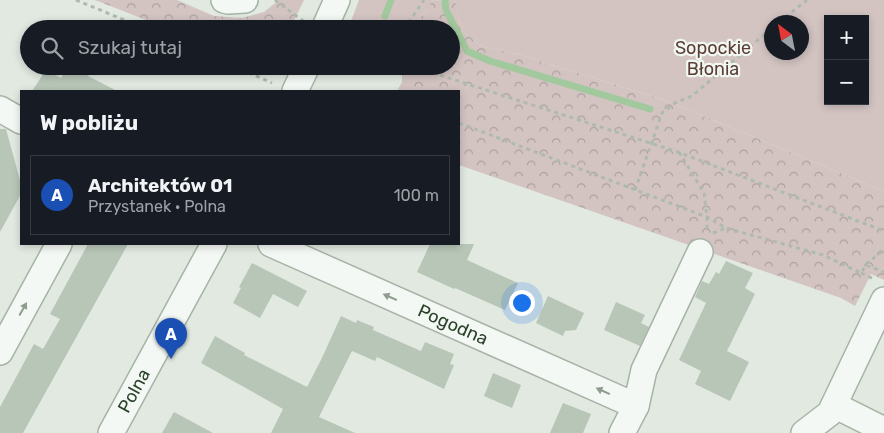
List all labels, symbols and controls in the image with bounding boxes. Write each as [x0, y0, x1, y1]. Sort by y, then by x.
north arrow [764, 15, 809, 60]
map controls [824, 15, 869, 105]
button: + [824, 15, 869, 60]
search box [20, 20, 460, 75]
icon: search [38, 34, 66, 62]
text: Szukaj tutaj [78, 36, 182, 59]
park label: Sopockie Błonia [675, 37, 751, 80]
button: − [824, 60, 869, 105]
text: W pobliżu [40, 110, 138, 135]
text: Architektów 01 [88, 174, 233, 197]
text: A [51, 186, 63, 205]
text: 100 m [394, 186, 439, 205]
text: Przystanek · Polna [88, 197, 226, 216]
your location [509, 290, 535, 316]
one-way arrow [383, 293, 397, 301]
street label: Pogodna [414, 300, 491, 350]
one-way arrow [19, 303, 28, 316]
pin: A [155, 318, 187, 359]
street label: Polna [113, 365, 155, 417]
one-way arrow [596, 387, 610, 395]

